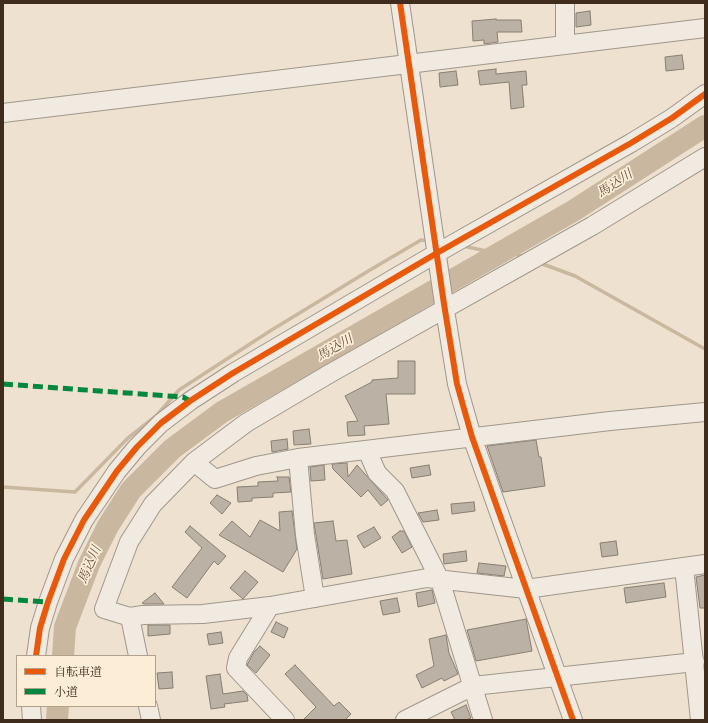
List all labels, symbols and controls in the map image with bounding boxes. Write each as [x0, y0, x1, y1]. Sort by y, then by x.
water label: 馬込川 [594, 167, 636, 201]
water label: 馬込川 [314, 331, 356, 365]
water label: 馬込川 [75, 544, 105, 586]
legend [16, 655, 156, 707]
text: 自転車道 [54, 667, 102, 679]
text: 小道 [54, 687, 78, 699]

